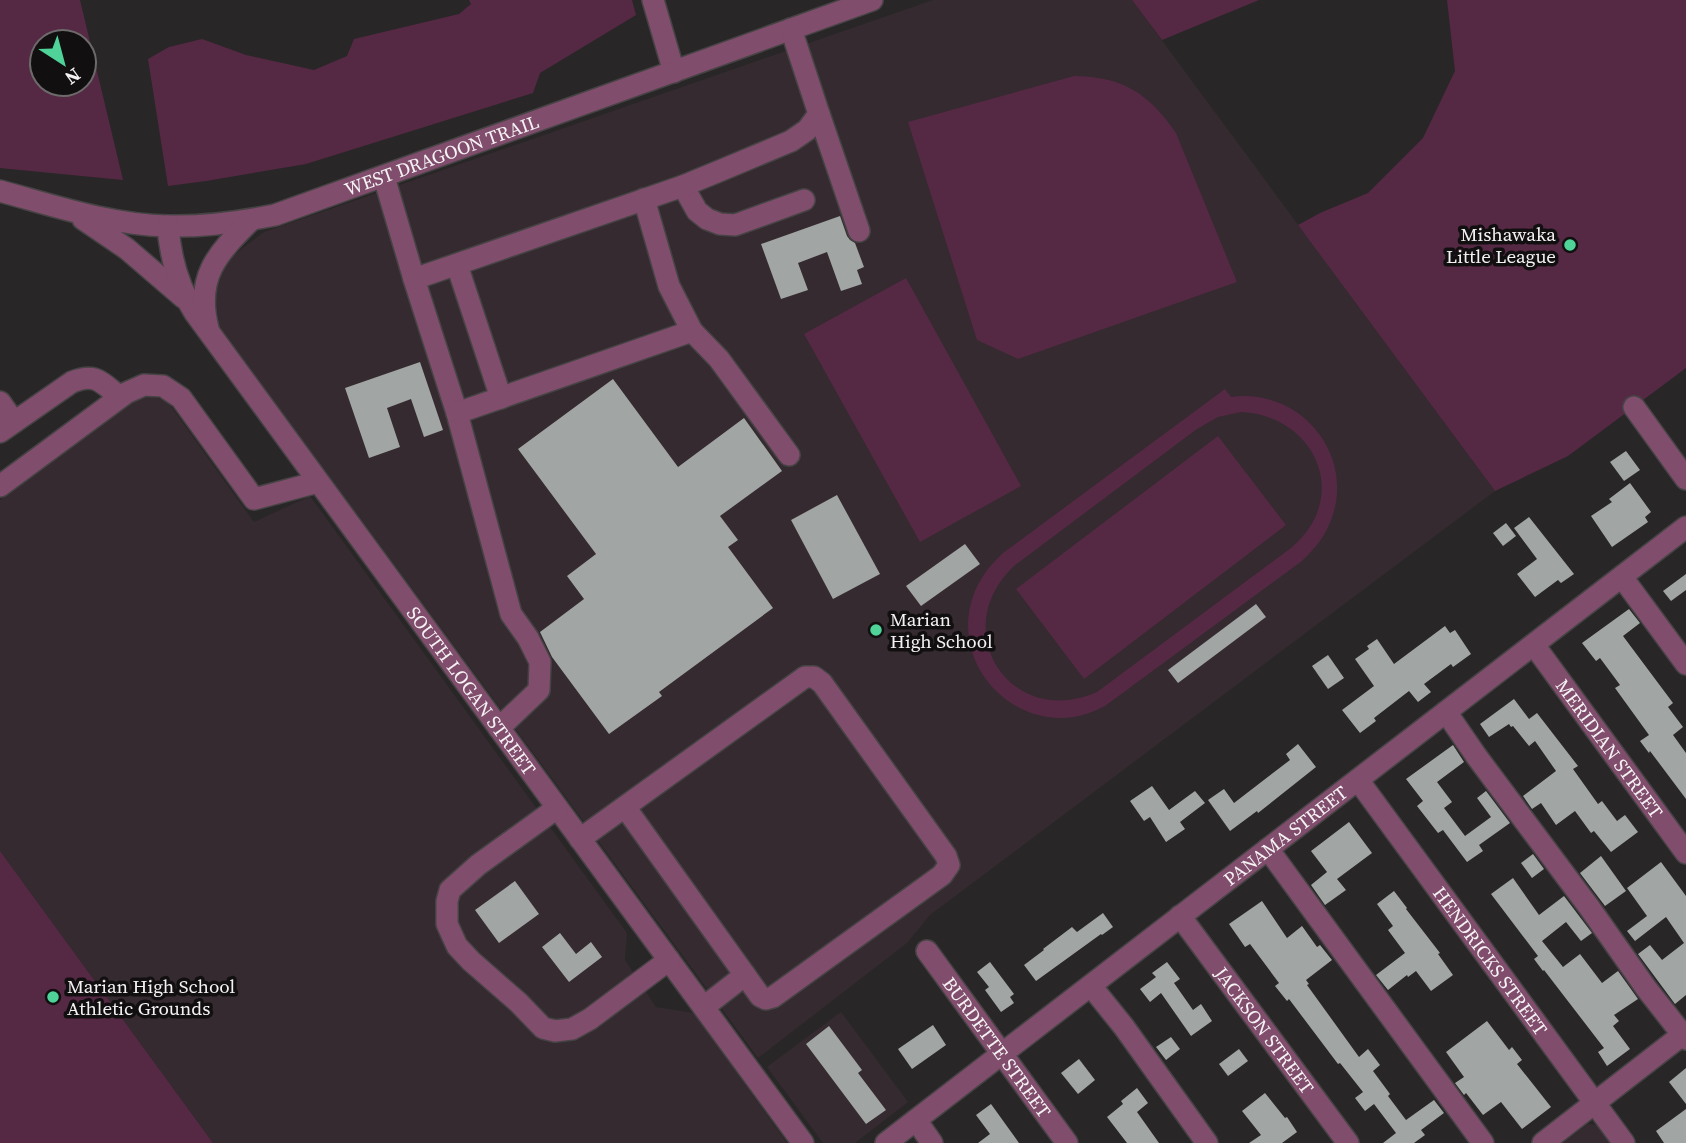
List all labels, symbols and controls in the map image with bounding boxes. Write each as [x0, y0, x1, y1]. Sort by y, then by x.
north arrow [28, 28, 98, 98]
text: N [60, 62, 86, 91]
street label: WEST DRAGOON TRAIL [341, 108, 542, 202]
place label: Mishawaka Little League [1446, 221, 1556, 269]
marker: Mishawaka Little League [1562, 237, 1578, 253]
street label: SOUTH LOGAN STREET [401, 601, 542, 781]
place label: Marian High School [890, 606, 993, 654]
marker: Marian High School [868, 622, 884, 638]
street label: MERIDIAN STREET [1550, 673, 1670, 824]
street label: PANAMA STREET [1218, 779, 1353, 892]
street label: HENDRICKS STREET [1427, 881, 1554, 1041]
street label: JACKSON STREET [1208, 961, 1320, 1099]
street label: BURDETTE STREET [937, 971, 1058, 1123]
place label: Marian High School Athletic Grounds [67, 973, 236, 1021]
marker: Marian High School Athletic Grounds [45, 989, 61, 1005]

